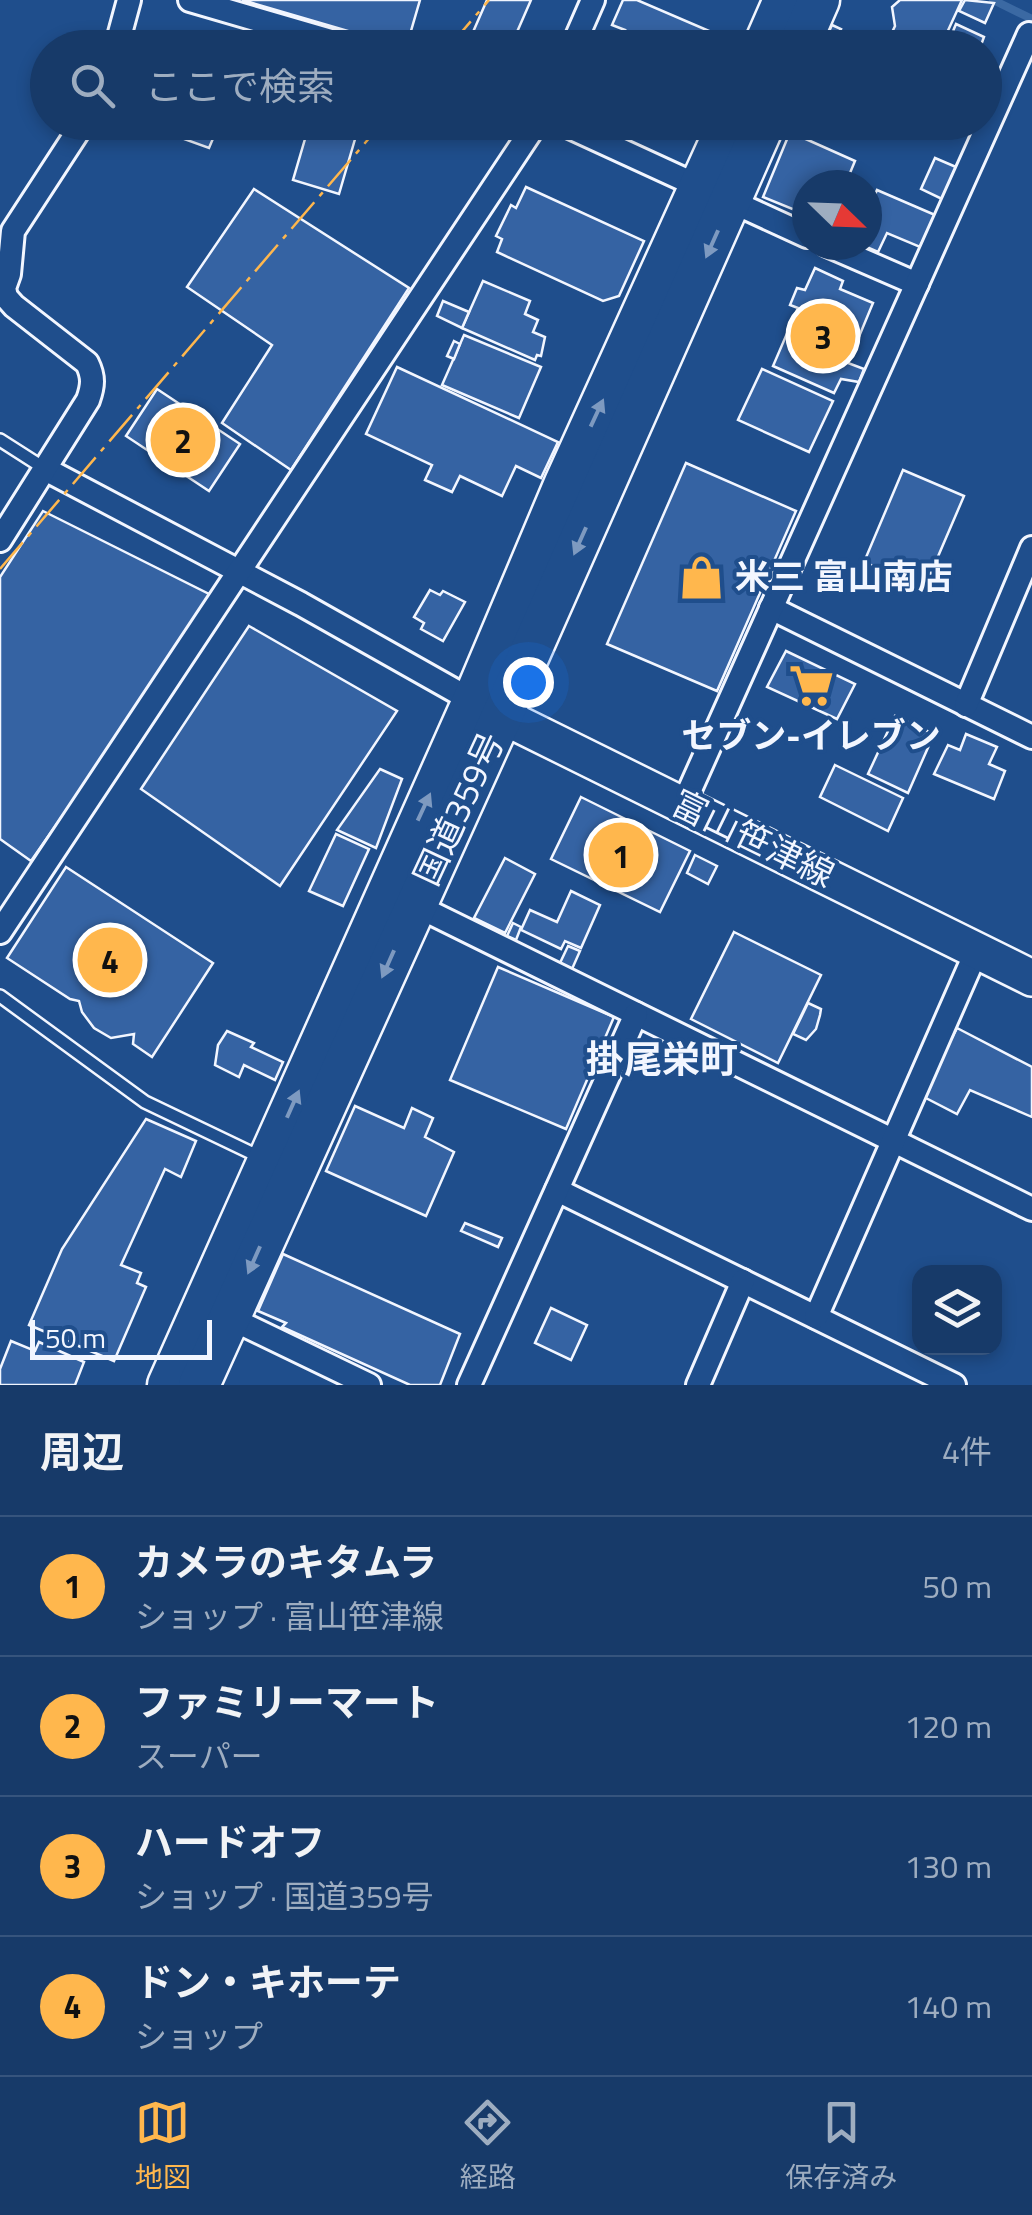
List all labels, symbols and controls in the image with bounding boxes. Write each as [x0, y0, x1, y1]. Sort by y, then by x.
search box [30, 30, 1002, 140]
text: ここで検索 [145, 57, 335, 115]
icon: search [65, 58, 120, 113]
north arrow [792, 170, 882, 260]
one-way arrow [704, 229, 720, 259]
pin: 3 [790, 298, 856, 374]
one-way arrow [589, 398, 606, 427]
pin: 2 [150, 402, 216, 478]
one-way arrow [572, 526, 588, 556]
place label: 米三 富山南店 [735, 549, 953, 603]
shop icon: 米三 富山南店 [678, 553, 726, 601]
your location [503, 657, 554, 708]
supermarket icon: セブン-イレブン [787, 662, 835, 710]
place label: セブン-イレブン [681, 708, 941, 762]
street label: 国道359号 [399, 723, 517, 894]
street label: 富山笹津線 [663, 775, 844, 901]
one-way arrow [416, 792, 432, 821]
pin: 1 [588, 818, 654, 892]
pin: 4 [78, 922, 142, 998]
one-way arrow [380, 949, 396, 979]
district label: 掛尾栄町 [586, 1030, 738, 1088]
one-way arrow [285, 1089, 301, 1119]
one-way arrow [246, 1245, 262, 1275]
map controls [912, 1265, 1002, 1355]
button: layers [912, 1265, 1002, 1355]
scale bar [30, 1315, 212, 1360]
text: 50 m [45, 1316, 106, 1359]
text: 周辺 [40, 1419, 124, 1483]
text: 4件 [942, 1427, 992, 1475]
text: カメラのキタムラ [135, 1533, 437, 1591]
text: 1 [64, 1562, 81, 1610]
text: 50 m [922, 1562, 992, 1610]
text: ショップ · 富山笹津線 [135, 1592, 444, 1640]
text: ファミリーマート [135, 1673, 439, 1731]
text: 2 [64, 1702, 81, 1750]
text: 120 m [904, 1702, 992, 1750]
text: スーパー [135, 1732, 263, 1780]
text: ハードオフ [135, 1813, 325, 1871]
text: 3 [64, 1842, 81, 1890]
text: 130 m [904, 1842, 992, 1890]
text: ショップ · 国道359号 [135, 1872, 434, 1920]
text: ドン・キホーテ [135, 1953, 401, 2011]
text: 4 [64, 1982, 81, 2030]
text: 140 m [904, 1982, 992, 2030]
text: ショップ [135, 2012, 263, 2060]
tab: 地図 [135, 2095, 191, 2198]
tab: 経路 [460, 2095, 516, 2198]
tab: 保存済み [785, 2095, 897, 2198]

